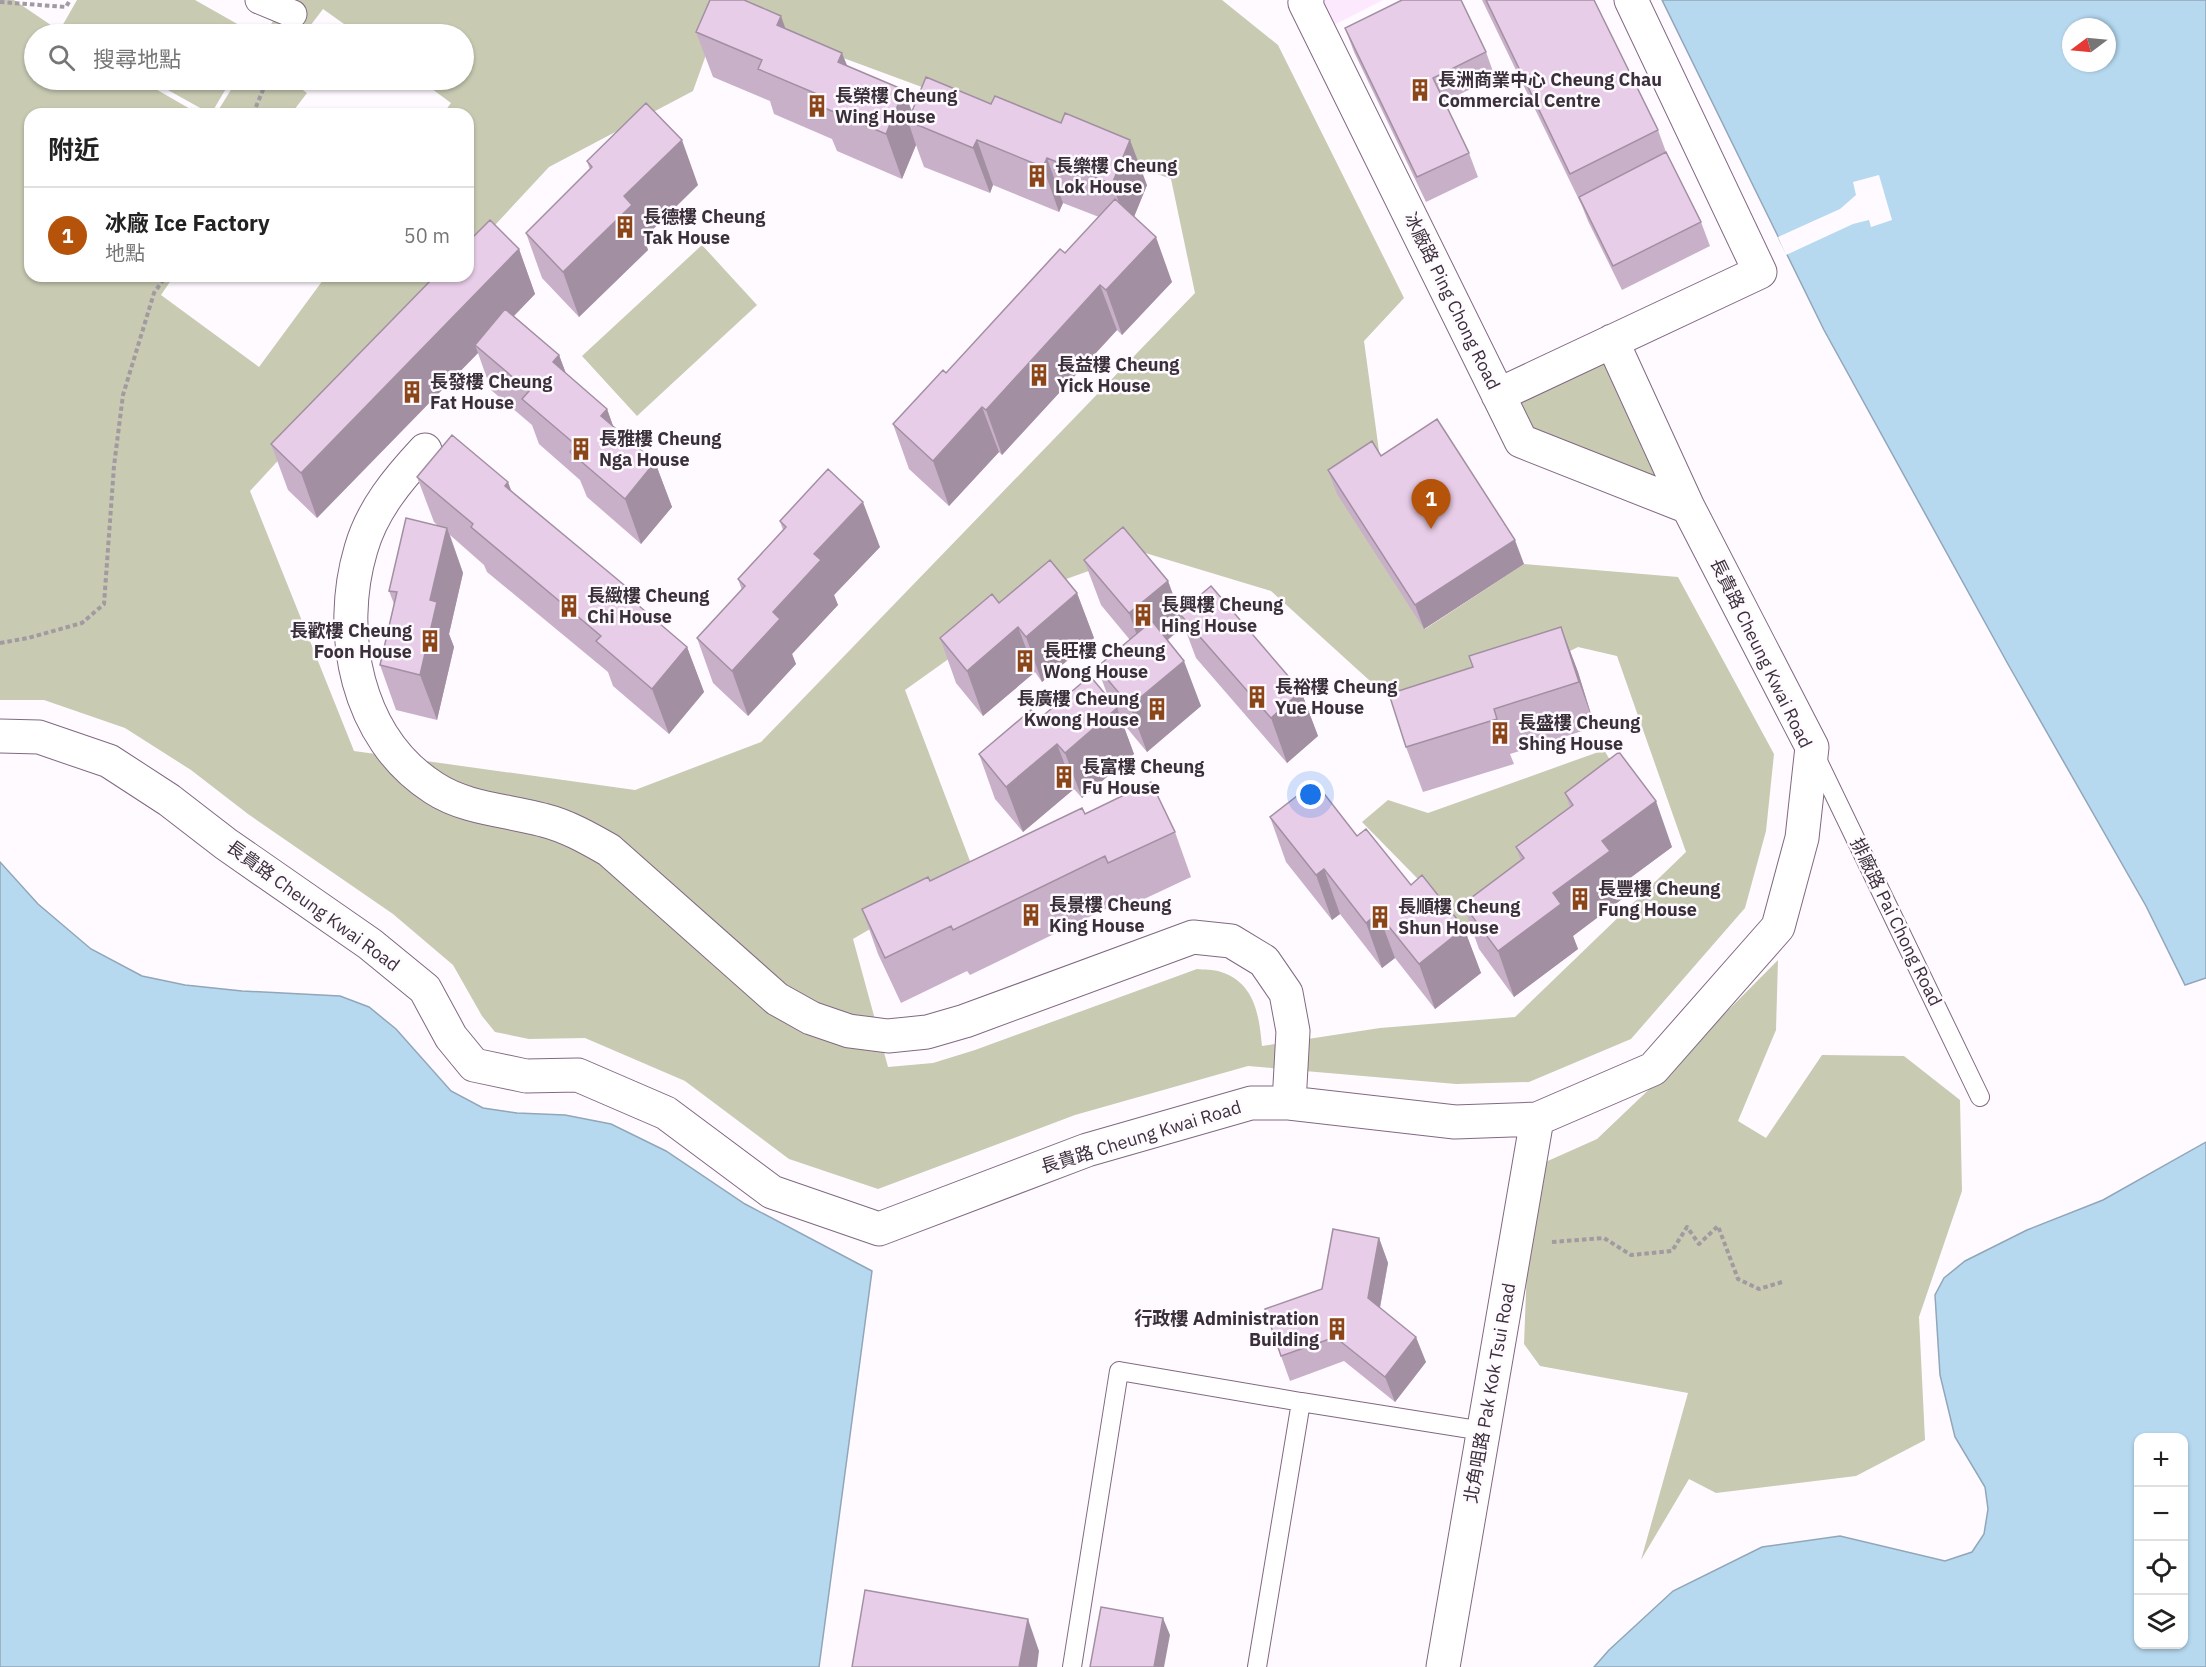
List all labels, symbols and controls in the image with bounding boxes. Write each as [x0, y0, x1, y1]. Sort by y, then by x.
north arrow [2062, 18, 2116, 72]
search box [24, 24, 474, 90]
icon: search [45, 41, 78, 74]
text: 搜尋地點 [93, 44, 181, 73]
place label: 長洲商業中心 Cheung Chau Commercial Centre [1438, 68, 1662, 112]
building icon: 長洲商業中心 Cheung Chau Commercial Centre [1407, 77, 1433, 103]
place label: 長榮樓 Cheung Wing House [835, 84, 957, 128]
building icon: 長榮樓 Cheung Wing House [804, 93, 830, 119]
text: 附近 [48, 132, 100, 166]
place label: 長樂樓 Cheung Lok House [1055, 154, 1177, 198]
building icon: 長樂樓 Cheung Lok House [1024, 163, 1050, 189]
place label: 長德樓 Cheung Tak House [643, 205, 765, 249]
text: 冰廠 Ice Factory [105, 208, 270, 237]
street label: 冰廠路 Ping Chong Road [1399, 208, 1505, 393]
building icon: 長德樓 Cheung Tak House [612, 214, 638, 240]
text: 1 [62, 222, 74, 249]
text: 50 m [404, 222, 450, 249]
text: 地點 [105, 239, 145, 266]
place label: 長益樓 Cheung Yick House [1057, 353, 1179, 397]
building icon: 長益樓 Cheung Yick House [1026, 362, 1052, 388]
place label: 長發樓 Cheung Fat House [430, 370, 552, 414]
building icon: 長發樓 Cheung Fat House [399, 379, 425, 405]
place label: 長雅樓 Cheung Nga House [599, 427, 721, 471]
building icon: 長雅樓 Cheung Nga House [568, 436, 594, 462]
pin: 1 [1412, 480, 1450, 529]
street label: 長貴路 Cheung Kwai Road [1705, 554, 1817, 751]
place label: 長緻樓 Cheung Chi House [587, 584, 709, 628]
building icon: 長緻樓 Cheung Chi House [556, 593, 582, 619]
place label: 長興樓 Cheung Hing House [1161, 593, 1283, 637]
building icon: 長興樓 Cheung Hing House [1130, 602, 1156, 628]
place label: 長歡樓 Cheung Foon House [290, 619, 412, 663]
building icon: 長歡樓 Cheung Foon House [417, 628, 443, 654]
place label: 長旺樓 Cheung Wong House [1043, 639, 1165, 683]
building icon: 長旺樓 Cheung Wong House [1012, 648, 1038, 674]
place label: 長裕樓 Cheung Yue House [1275, 675, 1397, 719]
building icon: 長裕樓 Cheung Yue House [1244, 684, 1270, 710]
place label: 長廣樓 Cheung Kwong House [1017, 687, 1139, 731]
building icon: 長廣樓 Cheung Kwong House [1144, 696, 1170, 722]
place label: 長盛樓 Cheung Shing House [1518, 711, 1640, 755]
building icon: 長盛樓 Cheung Shing House [1487, 720, 1513, 746]
place label: 長富樓 Cheung Fu House [1082, 755, 1204, 799]
building icon: 長富樓 Cheung Fu House [1051, 764, 1077, 790]
your location [1296, 780, 1325, 809]
street label: 排廠路 Pai Chong Road [1846, 834, 1947, 1010]
street label: 長貴路 Cheung Kwai Road [222, 835, 404, 976]
place label: 長豐樓 Cheung Fung House [1598, 877, 1720, 921]
building icon: 長豐樓 Cheung Fung House [1567, 886, 1593, 912]
place label: 長景樓 Cheung King House [1049, 893, 1171, 937]
place label: 長順樓 Cheung Shun House [1398, 895, 1520, 939]
building icon: 長景樓 Cheung King House [1018, 902, 1044, 928]
building icon: 長順樓 Cheung Shun House [1367, 904, 1393, 930]
street label: 長貴路 Cheung Kwai Road [1038, 1095, 1244, 1178]
street label: 北角咀路 Pak Kok Tsui Road [1459, 1281, 1520, 1505]
place label: 行政樓 Administration Building [1134, 1307, 1319, 1351]
building icon: 行政樓 Administration Building [1324, 1316, 1350, 1342]
map controls [2134, 1433, 2188, 1649]
button: + [2134, 1433, 2188, 1487]
button: − [2134, 1487, 2188, 1541]
button: locate [2134, 1541, 2188, 1595]
button: layers [2134, 1595, 2188, 1649]

